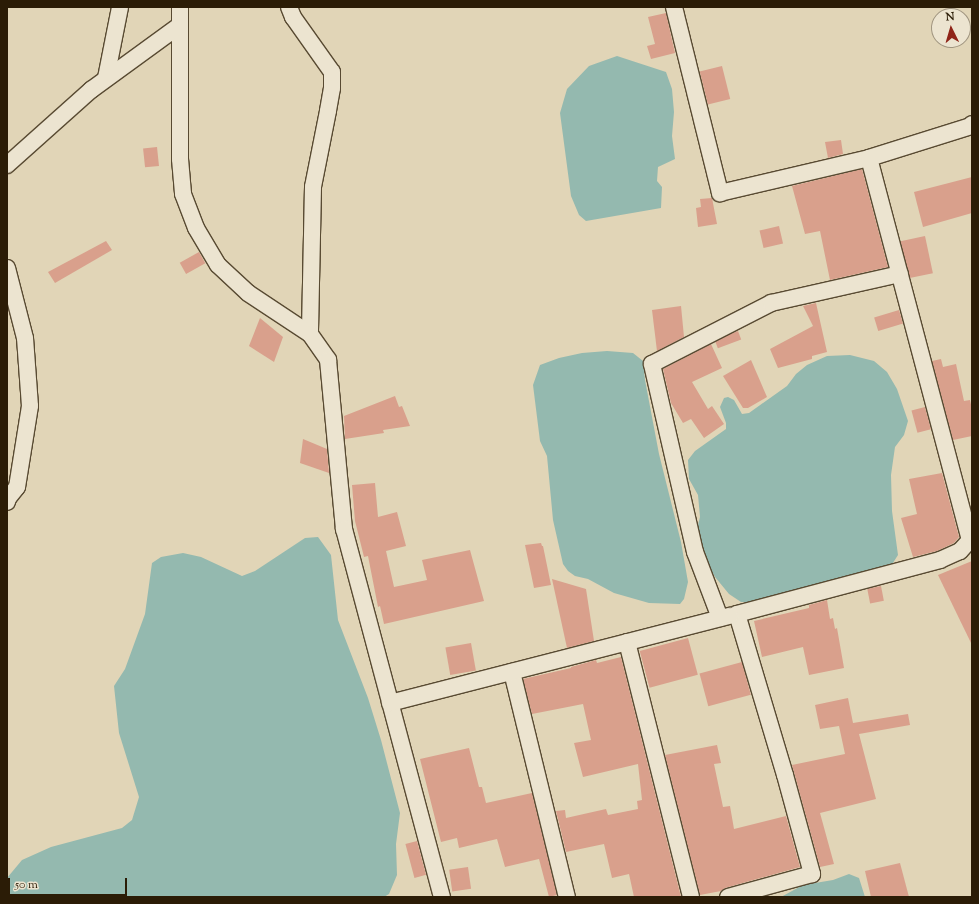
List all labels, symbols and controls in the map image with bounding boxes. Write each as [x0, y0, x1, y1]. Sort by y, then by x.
north arrow [931, 8, 971, 48]
text: N [945, 9, 955, 25]
scale bar [10, 870, 129, 896]
text: 50 m [15, 876, 38, 894]

